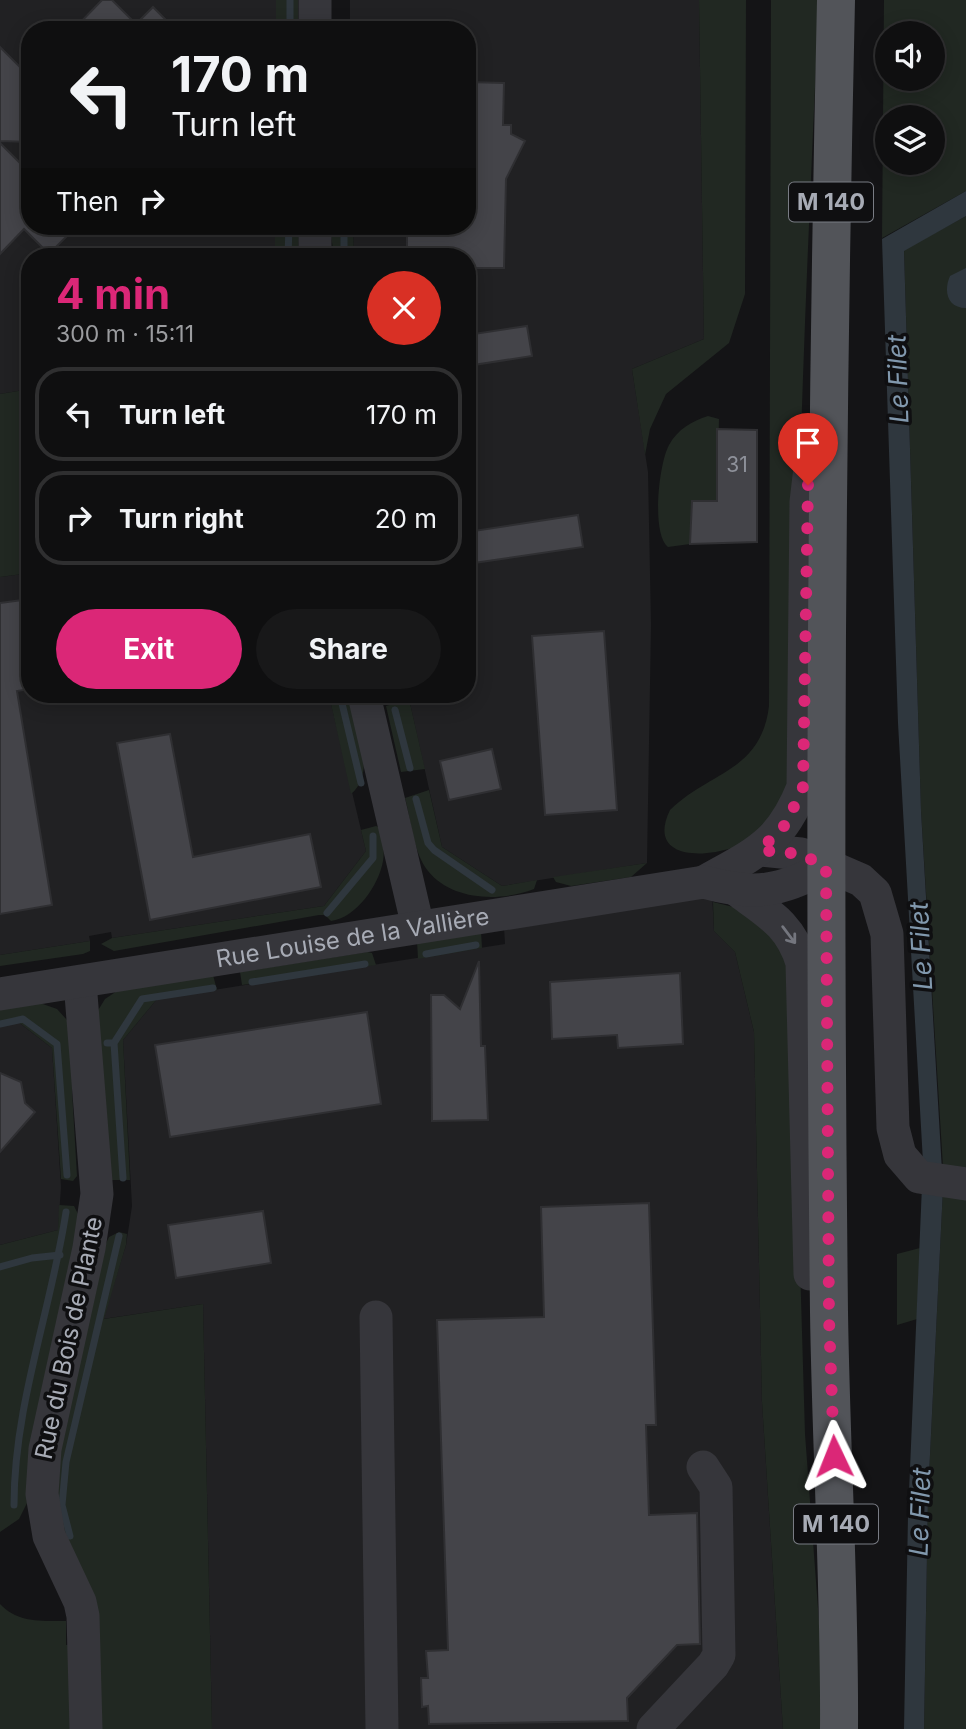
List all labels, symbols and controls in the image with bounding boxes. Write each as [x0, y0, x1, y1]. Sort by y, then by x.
map controls [875, 21, 945, 175]
button: sound [875, 21, 945, 91]
text: 170 m [171, 45, 309, 104]
icon: left [56, 49, 147, 140]
text: Turn left [171, 105, 296, 144]
button: layers [875, 105, 945, 175]
icon: right [133, 182, 171, 220]
road number: M 140 [789, 182, 873, 222]
text: Then [56, 186, 119, 217]
text: 4 min [56, 268, 170, 319]
button: close [367, 271, 441, 345]
text: 300 m · 15:11 [56, 320, 194, 348]
water label: Le Filet [880, 334, 915, 424]
icon: left [60, 395, 98, 433]
text: Turn left [119, 399, 225, 430]
text: 170 m [366, 399, 437, 430]
pin [778, 413, 838, 485]
icon: arrive [789, 424, 827, 462]
house number: 31 [726, 452, 748, 477]
icon: right [60, 499, 98, 537]
text: Turn right [119, 503, 244, 534]
text: 20 m [375, 503, 437, 534]
button: Exit [56, 609, 242, 689]
button: Share [256, 609, 441, 689]
street label: Rue Louise de la Vallière [214, 901, 491, 973]
water label: Le Filet [903, 901, 938, 991]
one-way arrow [782, 925, 797, 943]
street label: Rue du Bois de Plante [29, 1214, 108, 1462]
position arrow [797, 1419, 871, 1493]
water label: Le Filet [902, 1467, 937, 1557]
road number: M 140 [794, 1504, 878, 1544]

